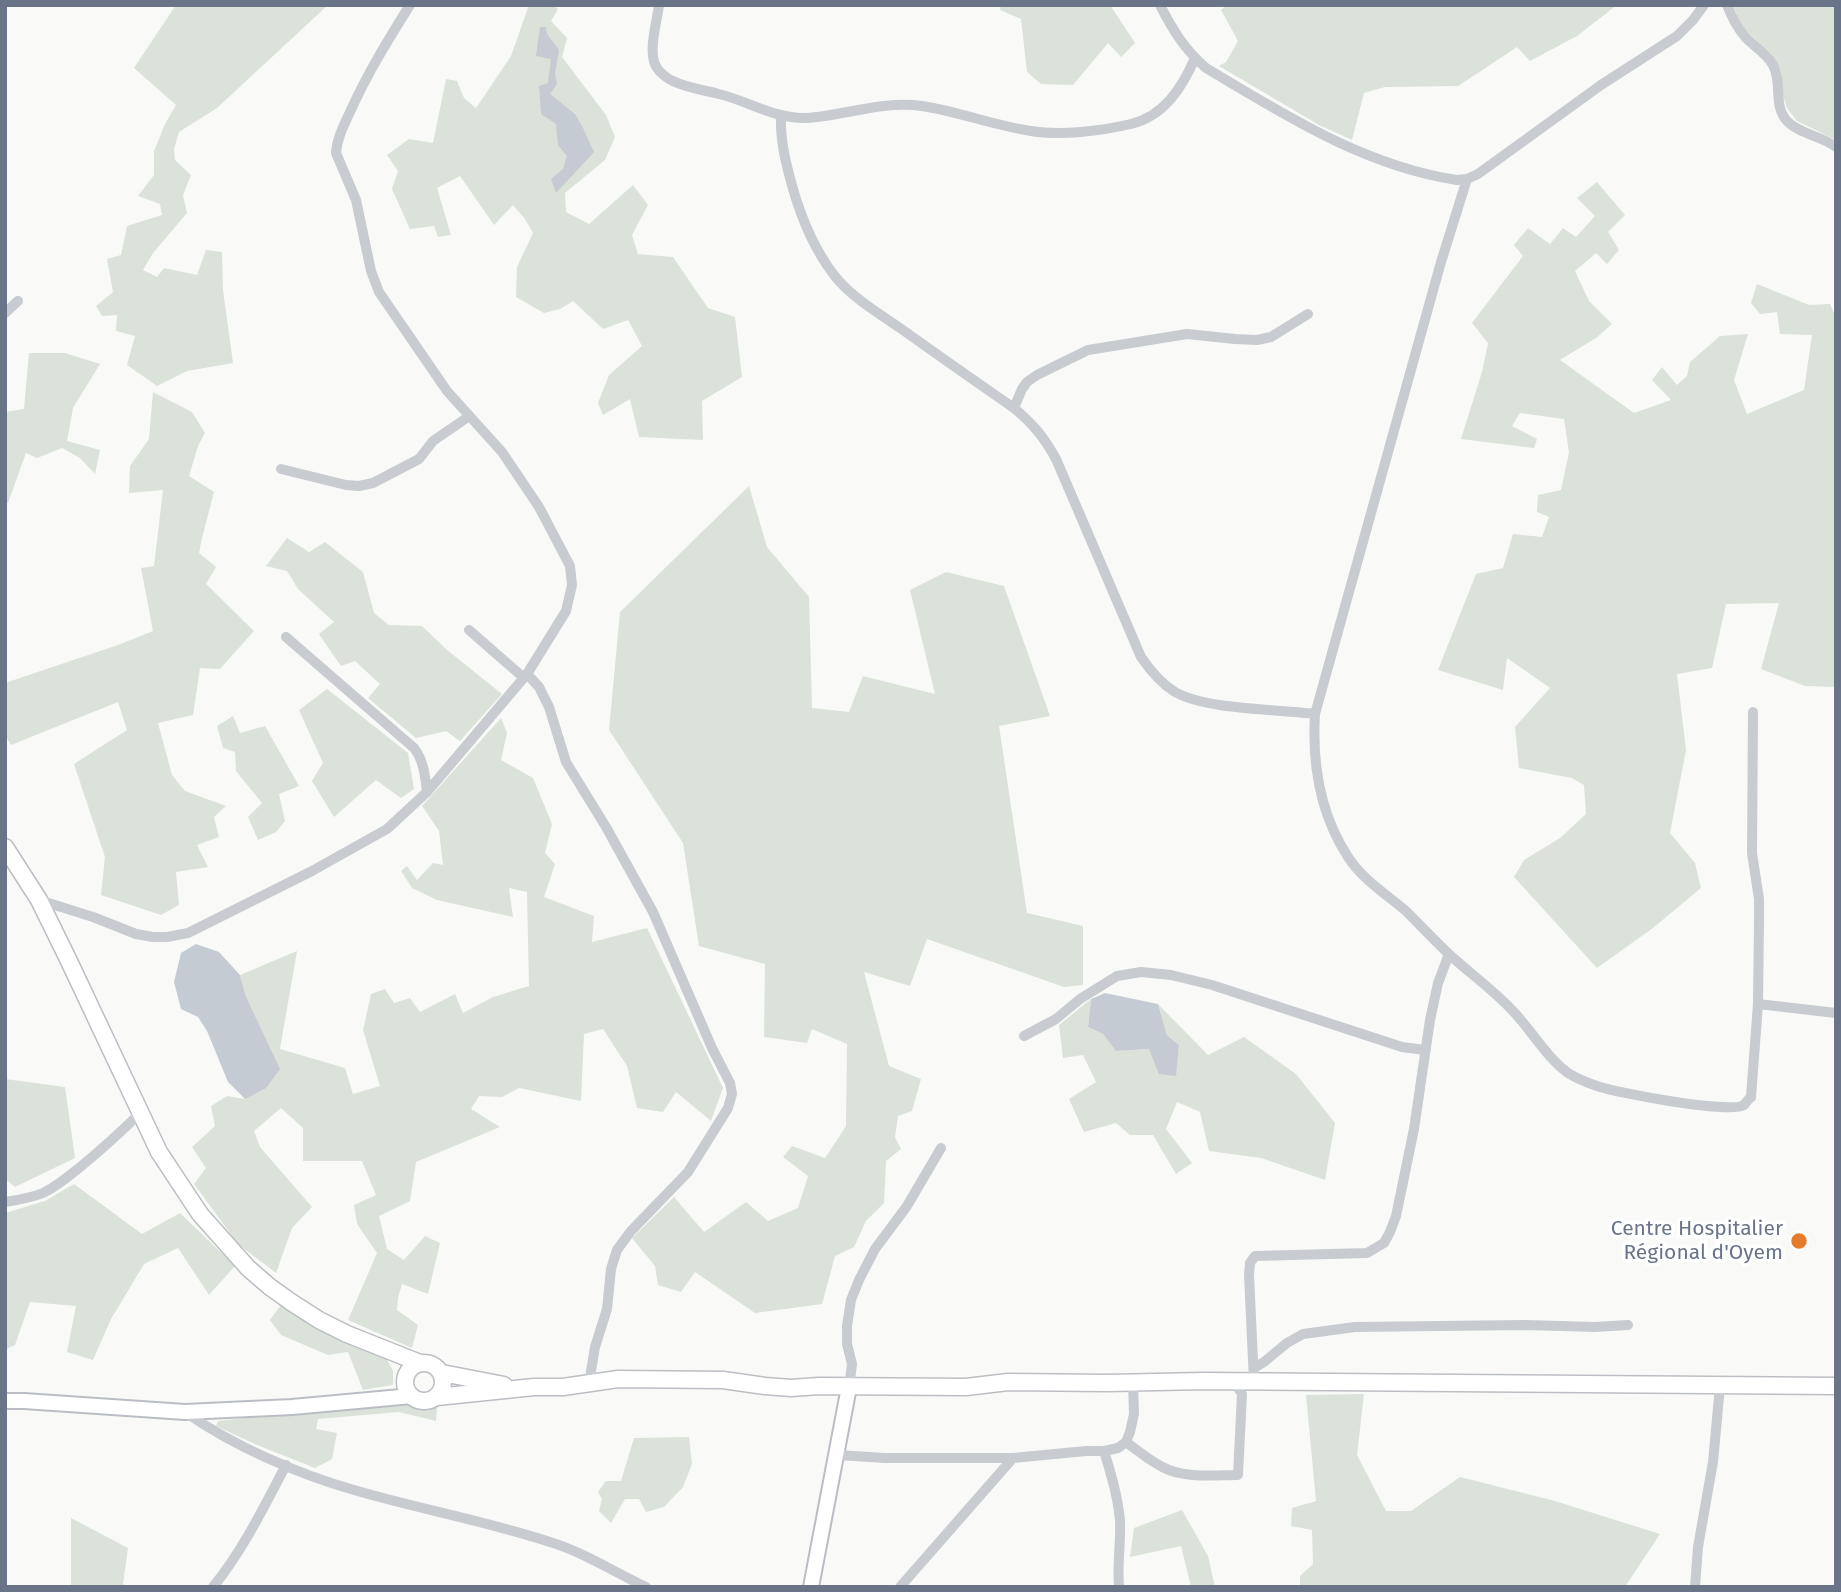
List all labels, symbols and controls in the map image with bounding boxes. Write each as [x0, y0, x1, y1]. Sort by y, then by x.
place label: Centre Hospitalier Régional d'Oyem [1611, 1216, 1783, 1266]
marker: Centre Hospitalier Régional d'Oyem [1789, 1231, 1809, 1251]

